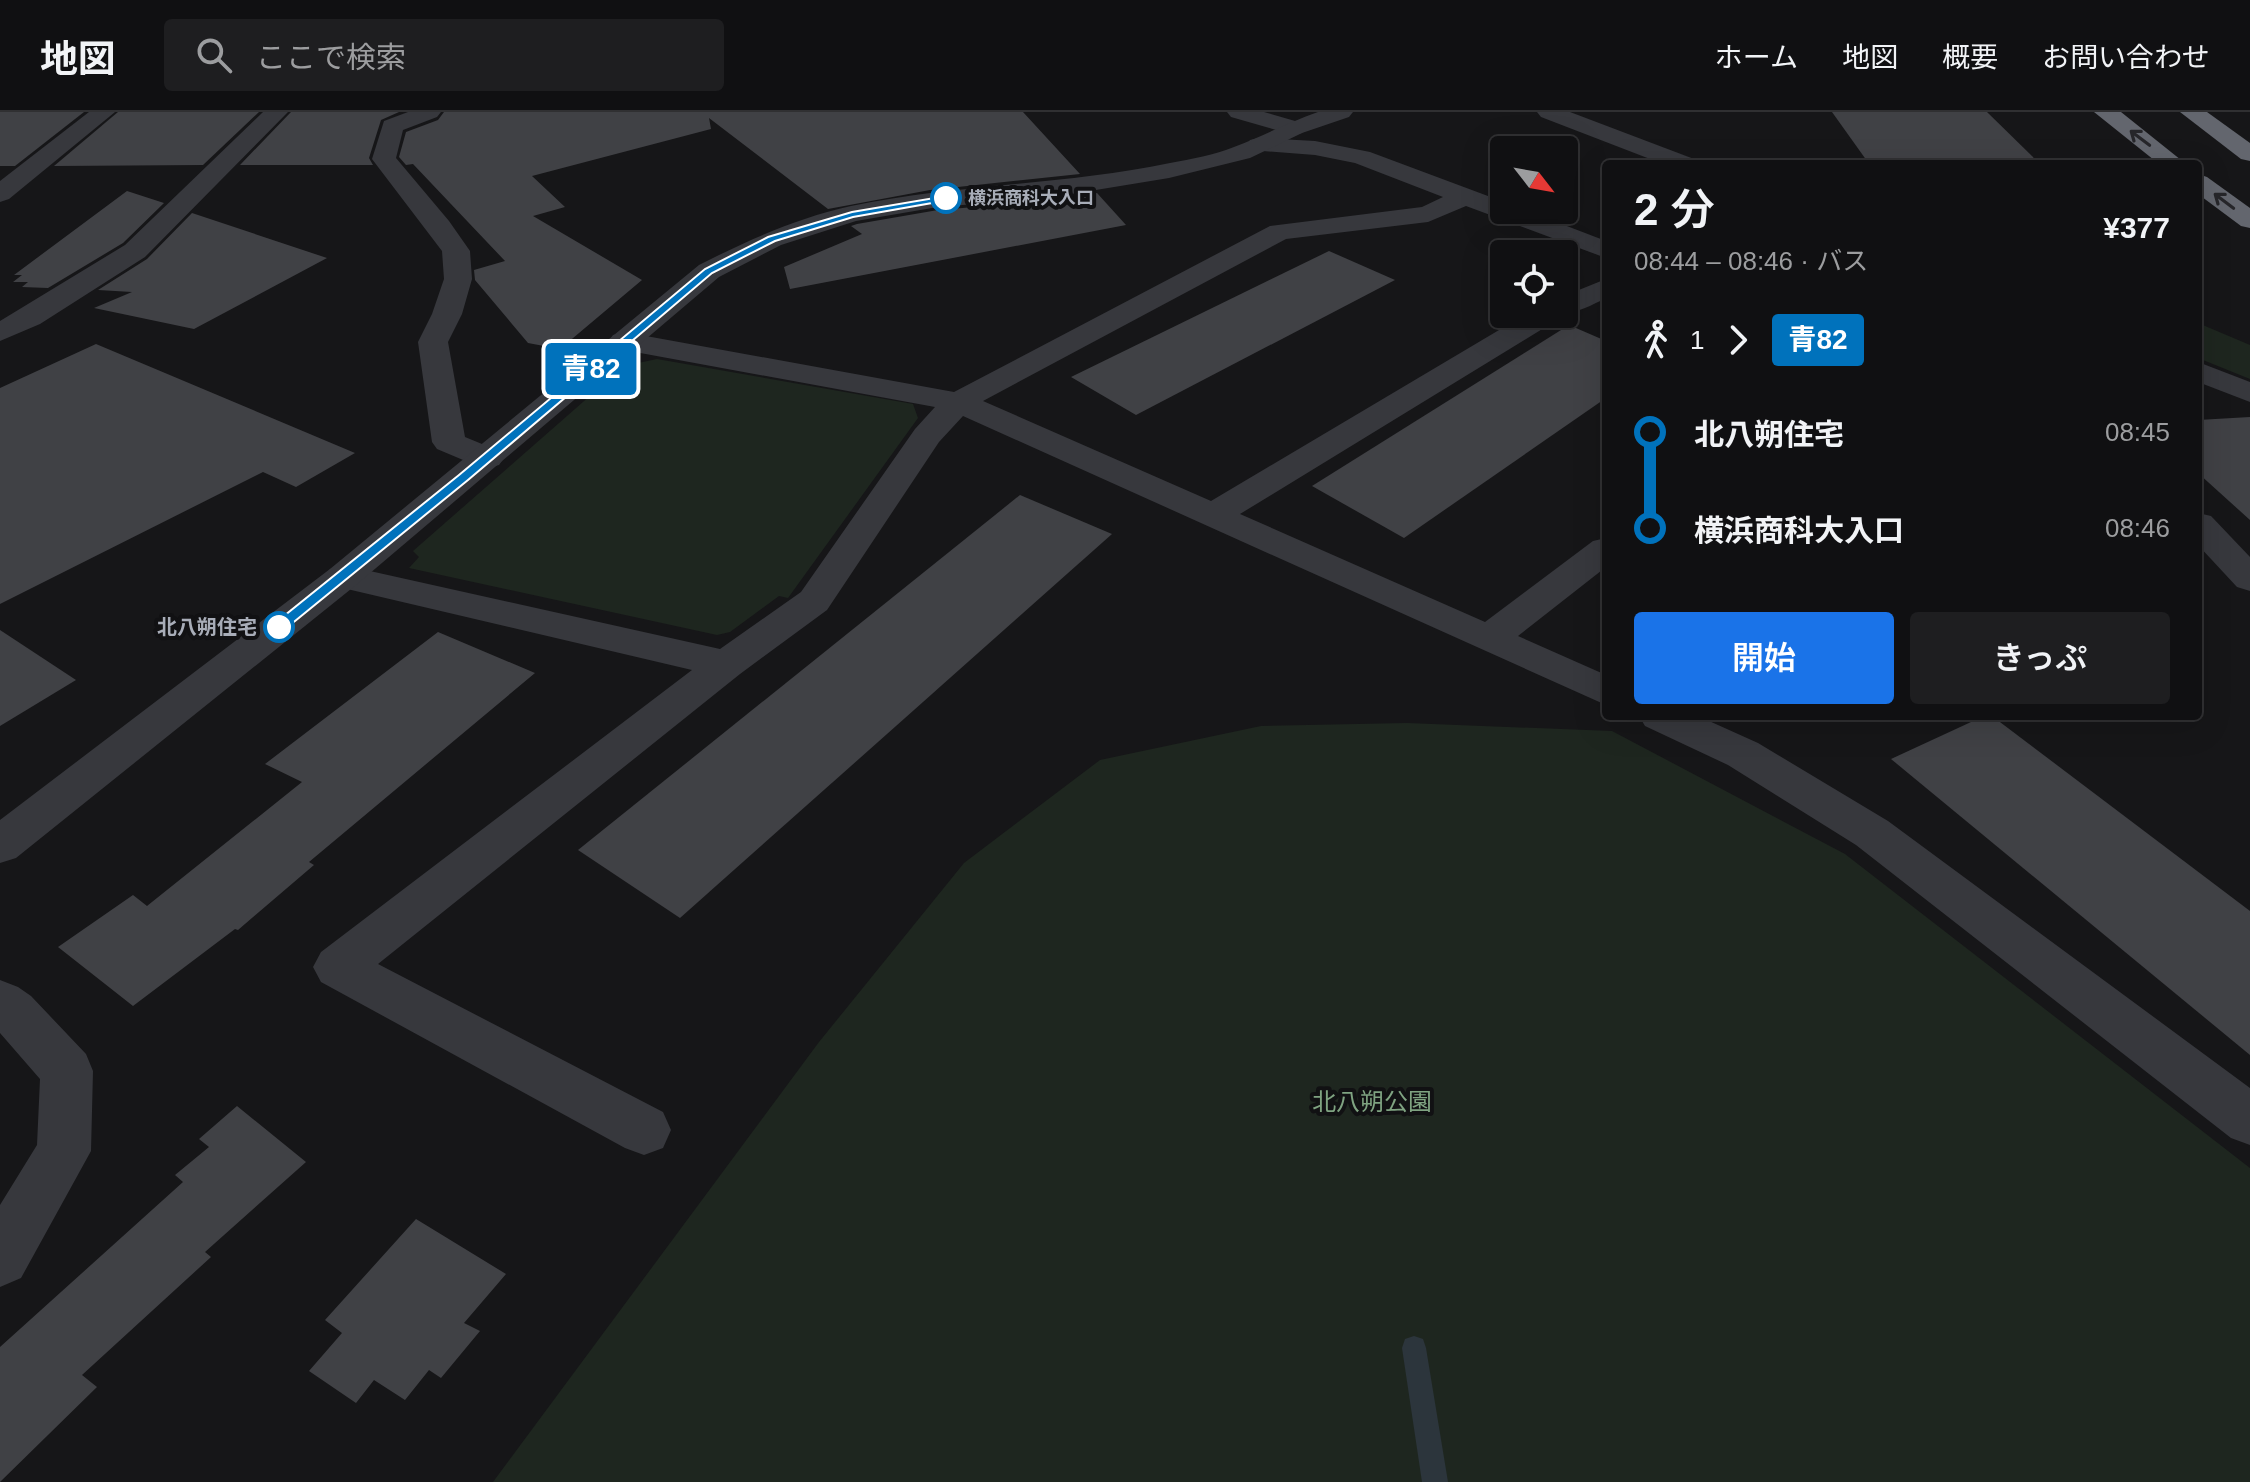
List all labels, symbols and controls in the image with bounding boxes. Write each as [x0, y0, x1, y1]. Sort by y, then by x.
search box [164, 19, 724, 91]
icon: search [192, 33, 236, 77]
text: 地図 [40, 38, 116, 80]
text: ここで検索 [256, 41, 406, 74]
text: ホーム [1715, 42, 1798, 73]
text: 地図 [1842, 42, 1898, 73]
text: 概要 [1942, 42, 1998, 73]
text: お問い合わせ [2042, 42, 2210, 73]
one-way arrow [2130, 130, 2151, 147]
north arrow [1490, 136, 1578, 224]
map controls [1490, 136, 1578, 328]
marker: 横浜商科大入口 [931, 183, 961, 213]
text: 2 分 [1634, 185, 1715, 234]
place label: 横浜商科大入口 [968, 188, 1094, 208]
one-way arrow [2214, 192, 2235, 209]
text: ¥377 [2103, 211, 2170, 244]
button: locate [1490, 240, 1578, 328]
text: 08:44 – 08:46 · バス [1634, 246, 1868, 276]
icon: walk [1634, 318, 1678, 362]
icon: forward [1716, 318, 1760, 362]
text: 青82 [1788, 324, 1848, 355]
text: 1 [1690, 325, 1704, 355]
line badge: 青82 [545, 343, 637, 395]
text: 青82 [561, 353, 621, 384]
text: 08:45 [2105, 417, 2170, 447]
text: 北八朔住宅 [1694, 418, 1844, 451]
text: 08:46 [2105, 513, 2170, 543]
text: 横浜商科大入口 [1694, 514, 1904, 547]
marker: 北八朔住宅 [264, 612, 294, 642]
button: 開始 [1634, 612, 1894, 704]
button: きっぷ [1910, 612, 2170, 704]
place label: 北八朔住宅 [157, 616, 257, 638]
park label: 北八朔公園 [1312, 1088, 1432, 1115]

